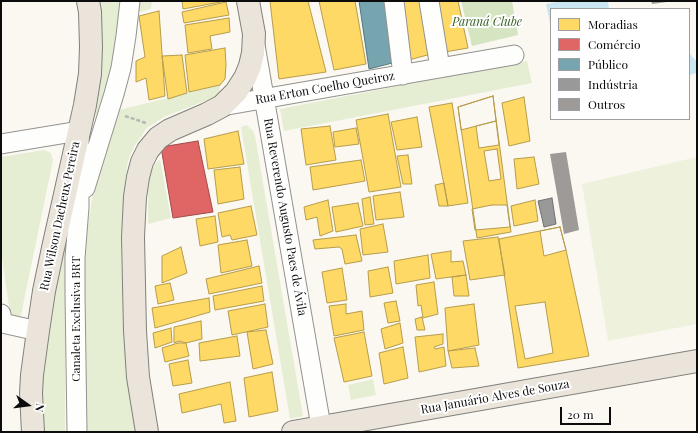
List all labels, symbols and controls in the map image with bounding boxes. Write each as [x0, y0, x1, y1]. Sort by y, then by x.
legend [550, 8, 690, 120]
park label: Paraná Clube [452, 15, 522, 29]
text: Moradias [588, 16, 638, 32]
text: Comércio [588, 36, 641, 52]
text: Público [588, 56, 628, 72]
street label: Rua Erton Coelho Queiroz [254, 69, 396, 107]
text: Indústria [588, 76, 638, 92]
text: Outros [588, 96, 625, 112]
street label: Rua Reverendo Augusto Paes de Ávila [260, 117, 310, 317]
street label: Rua Wilson Dacheux Pereira [37, 140, 83, 292]
street label: Canaleta Exclusiva BRT [69, 256, 83, 382]
street label: Rua Januário Alves de Souza [419, 377, 571, 417]
north arrow [8, 385, 48, 425]
scale bar [562, 399, 613, 425]
text: N [32, 402, 48, 414]
text: 20 m [567, 406, 594, 422]

